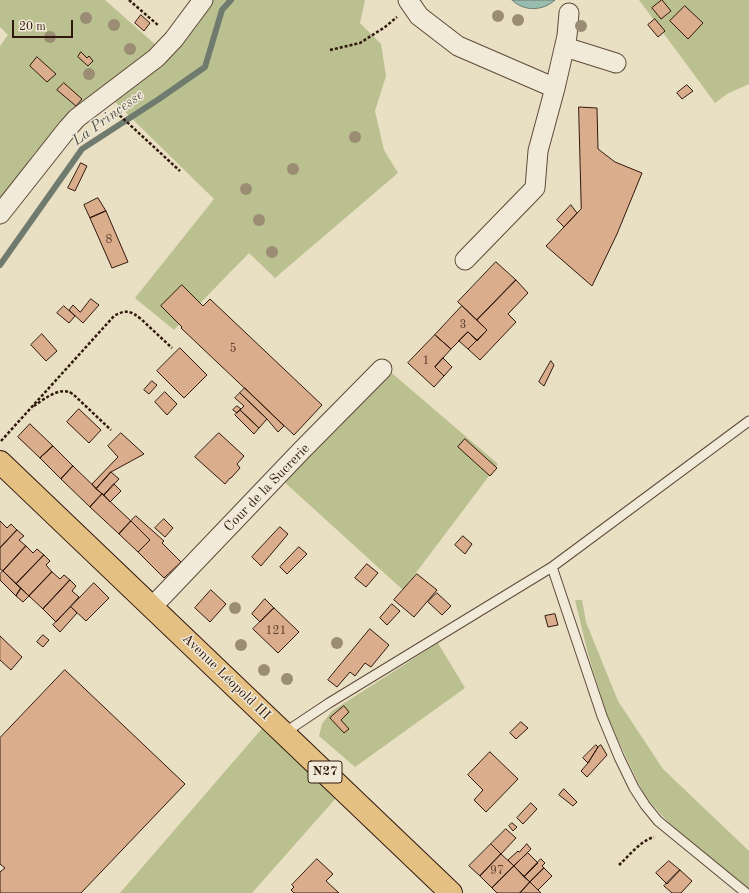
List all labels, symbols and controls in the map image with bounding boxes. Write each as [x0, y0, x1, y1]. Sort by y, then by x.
scale bar [14, 12, 75, 38]
text: 20 m [19, 21, 46, 33]
water label: La Princesse [69, 86, 147, 150]
house number: 8 [106, 233, 112, 247]
house number: 3 [460, 318, 466, 332]
house number: 5 [230, 342, 236, 356]
house number: 1 [423, 354, 429, 368]
street label: Cour de la Sucrerie [221, 440, 313, 536]
house number: 121 [266, 624, 286, 638]
street label: Avenue Léopold III [178, 630, 274, 724]
road number: N27 [308, 761, 342, 783]
house number: 97 [490, 864, 504, 878]

